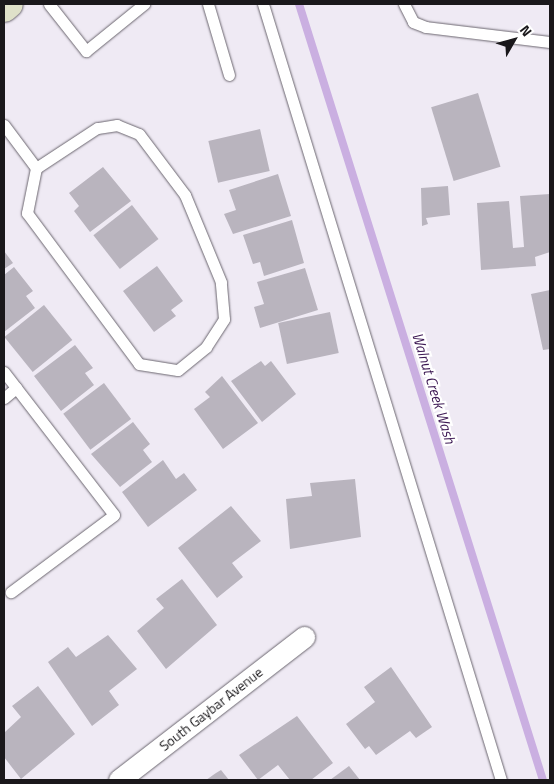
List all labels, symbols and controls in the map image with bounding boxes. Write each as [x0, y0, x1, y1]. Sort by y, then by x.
north arrow [489, 15, 539, 65]
text: N [515, 20, 537, 41]
water label: Walnut Creek Wash [409, 330, 459, 446]
street label: South Gaybar Avenue [156, 663, 266, 755]

